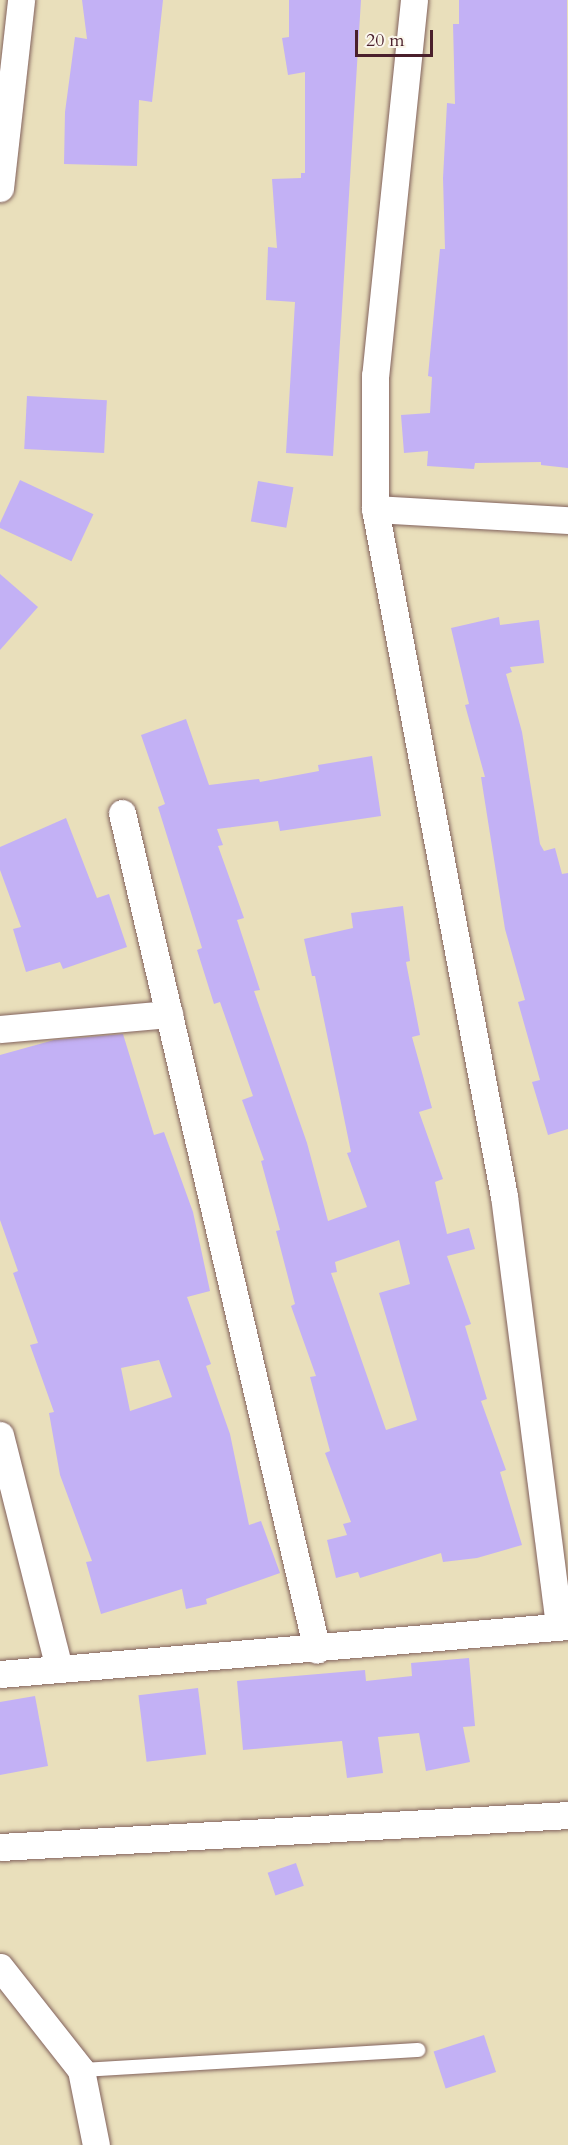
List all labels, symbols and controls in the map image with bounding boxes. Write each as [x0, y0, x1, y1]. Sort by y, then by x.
scale bar [358, 18, 436, 56]
text: 20 m [366, 28, 405, 53]

